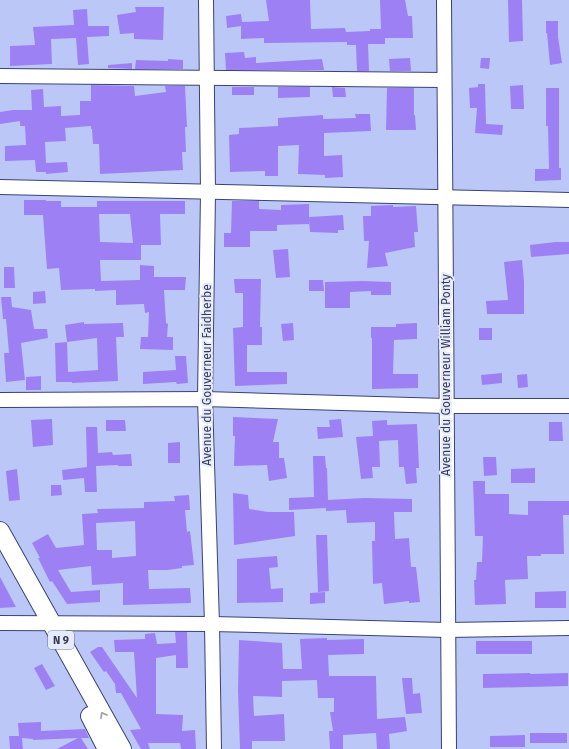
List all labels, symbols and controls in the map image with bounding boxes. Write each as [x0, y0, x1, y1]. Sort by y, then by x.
street label: Avenue du Gouverneur William Ponty [439, 274, 453, 476]
street label: Avenue du Gouverneur Faidherbe [200, 284, 214, 466]
road number: N 9 [48, 631, 74, 649]
one-way arrow [100, 712, 108, 719]

